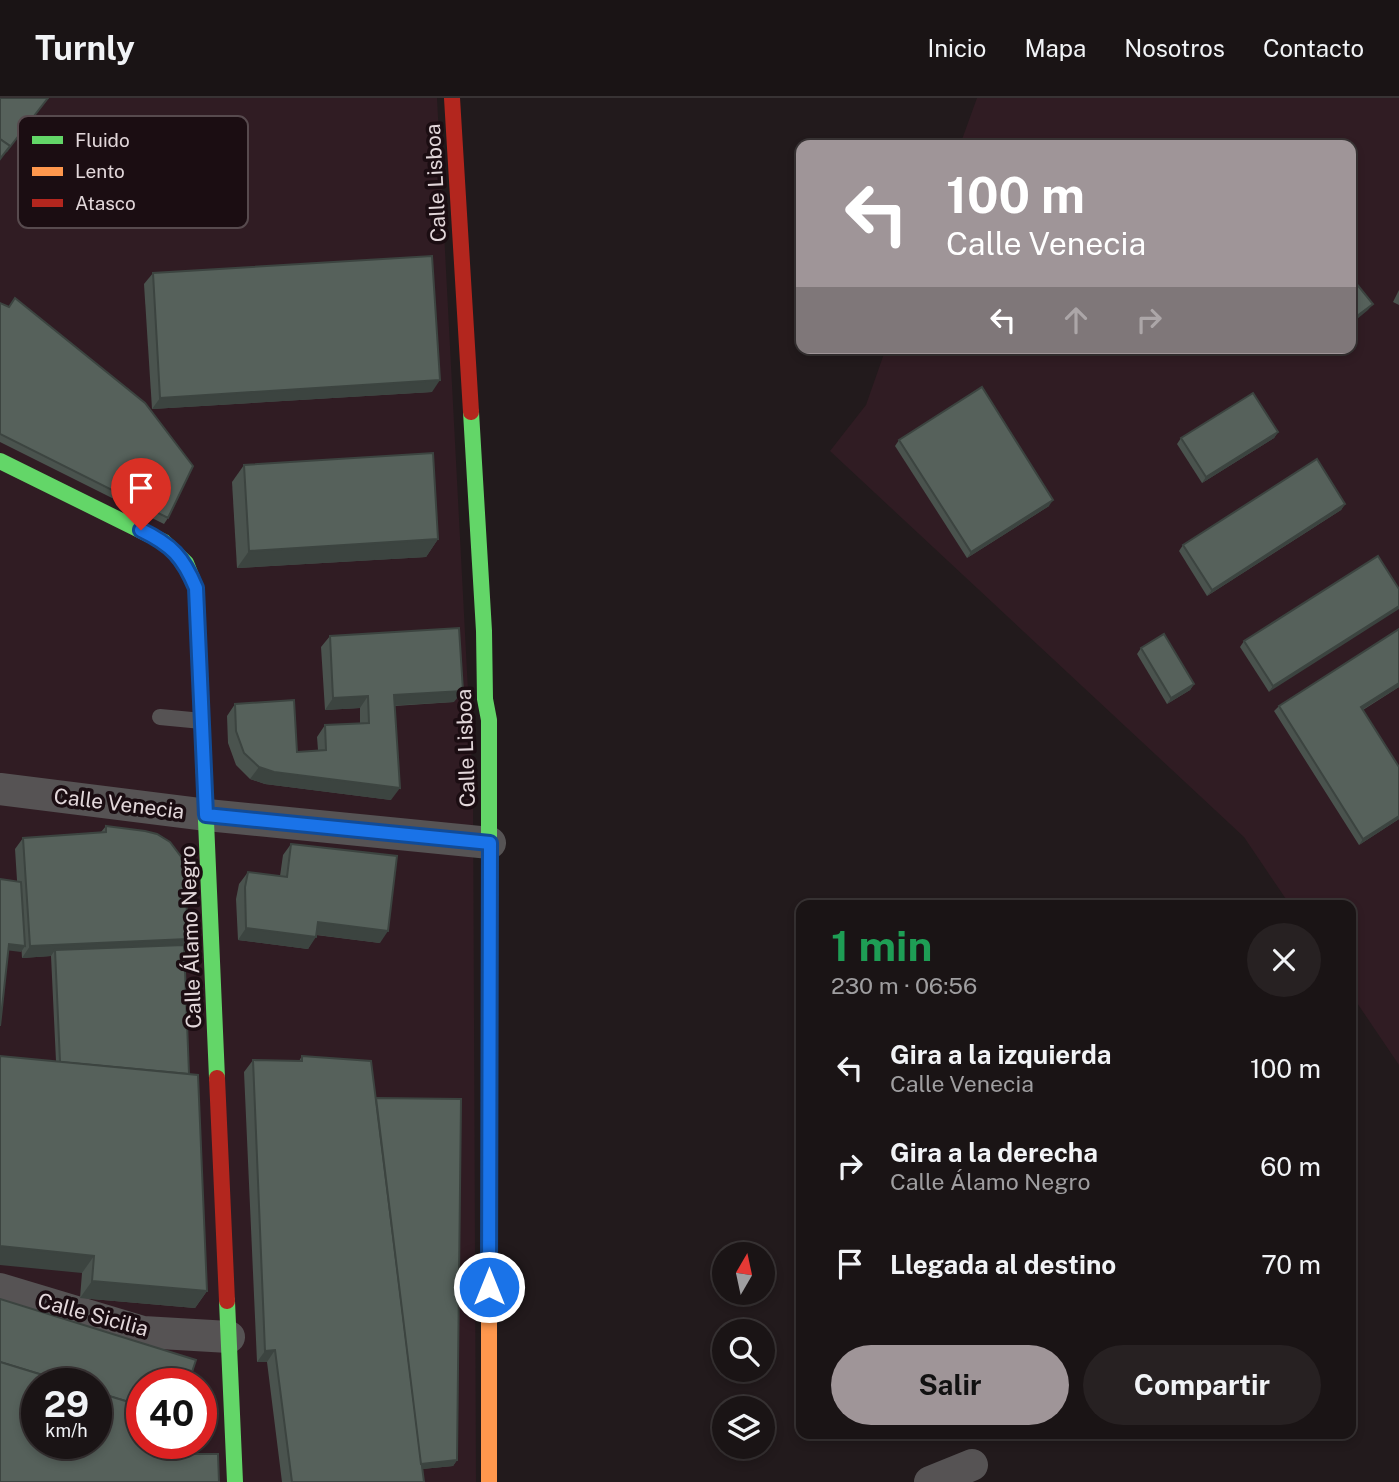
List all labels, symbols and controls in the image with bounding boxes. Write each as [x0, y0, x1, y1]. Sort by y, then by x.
text: Turnly [35, 29, 135, 67]
text: Inicio [927, 34, 986, 62]
text: Mapa [1024, 34, 1086, 62]
text: Nosotros [1124, 34, 1225, 62]
text: Contacto [1263, 34, 1364, 62]
legend [18, 116, 248, 228]
street label: Calle Lisboa [420, 123, 451, 243]
text: Fluido [75, 129, 130, 151]
text: Lento [75, 160, 125, 182]
text: 100 m [946, 166, 1085, 224]
icon: left [831, 168, 922, 259]
text: Atasco [75, 192, 136, 214]
text: Calle Venecia [946, 225, 1146, 262]
icon: left [984, 301, 1022, 339]
icon: ahead [1057, 301, 1095, 339]
icon: right [1130, 301, 1168, 339]
pin [111, 458, 171, 530]
icon: arrive [122, 469, 160, 507]
street label: Calle Lisboa [451, 688, 480, 808]
street label: Calle Venecia [52, 783, 186, 824]
street label: Calle Álamo Negro [175, 845, 206, 1029]
text: 1 min [831, 921, 932, 970]
button: close [1247, 923, 1321, 997]
text: 230 m · 06:56 [831, 972, 977, 999]
text: Gira a la izquierda [890, 1039, 1112, 1070]
icon: left [831, 1049, 869, 1087]
text: 100 m [1250, 1053, 1321, 1084]
text: Calle Venecia [890, 1070, 1034, 1097]
text: Gira a la derecha [890, 1137, 1098, 1168]
icon: right [831, 1147, 869, 1185]
text: 60 m [1260, 1151, 1321, 1182]
text: Calle Álamo Negro [890, 1168, 1090, 1195]
north arrow [712, 1242, 775, 1306]
map controls [712, 1242, 775, 1459]
icon: arrive [831, 1245, 869, 1283]
text: Llegada al destino [890, 1249, 1116, 1280]
text: 70 m [1261, 1249, 1321, 1280]
position arrow [452, 1250, 526, 1324]
street label: Calle Sicilia [35, 1288, 151, 1341]
button: search [712, 1319, 775, 1382]
button: Salir [831, 1345, 1069, 1425]
button: Compartir [1083, 1345, 1321, 1425]
speed limit sign: 40 [126, 1368, 217, 1459]
text: 29 [44, 1384, 89, 1425]
button: layers [712, 1396, 775, 1459]
text: km/h [45, 1420, 88, 1441]

